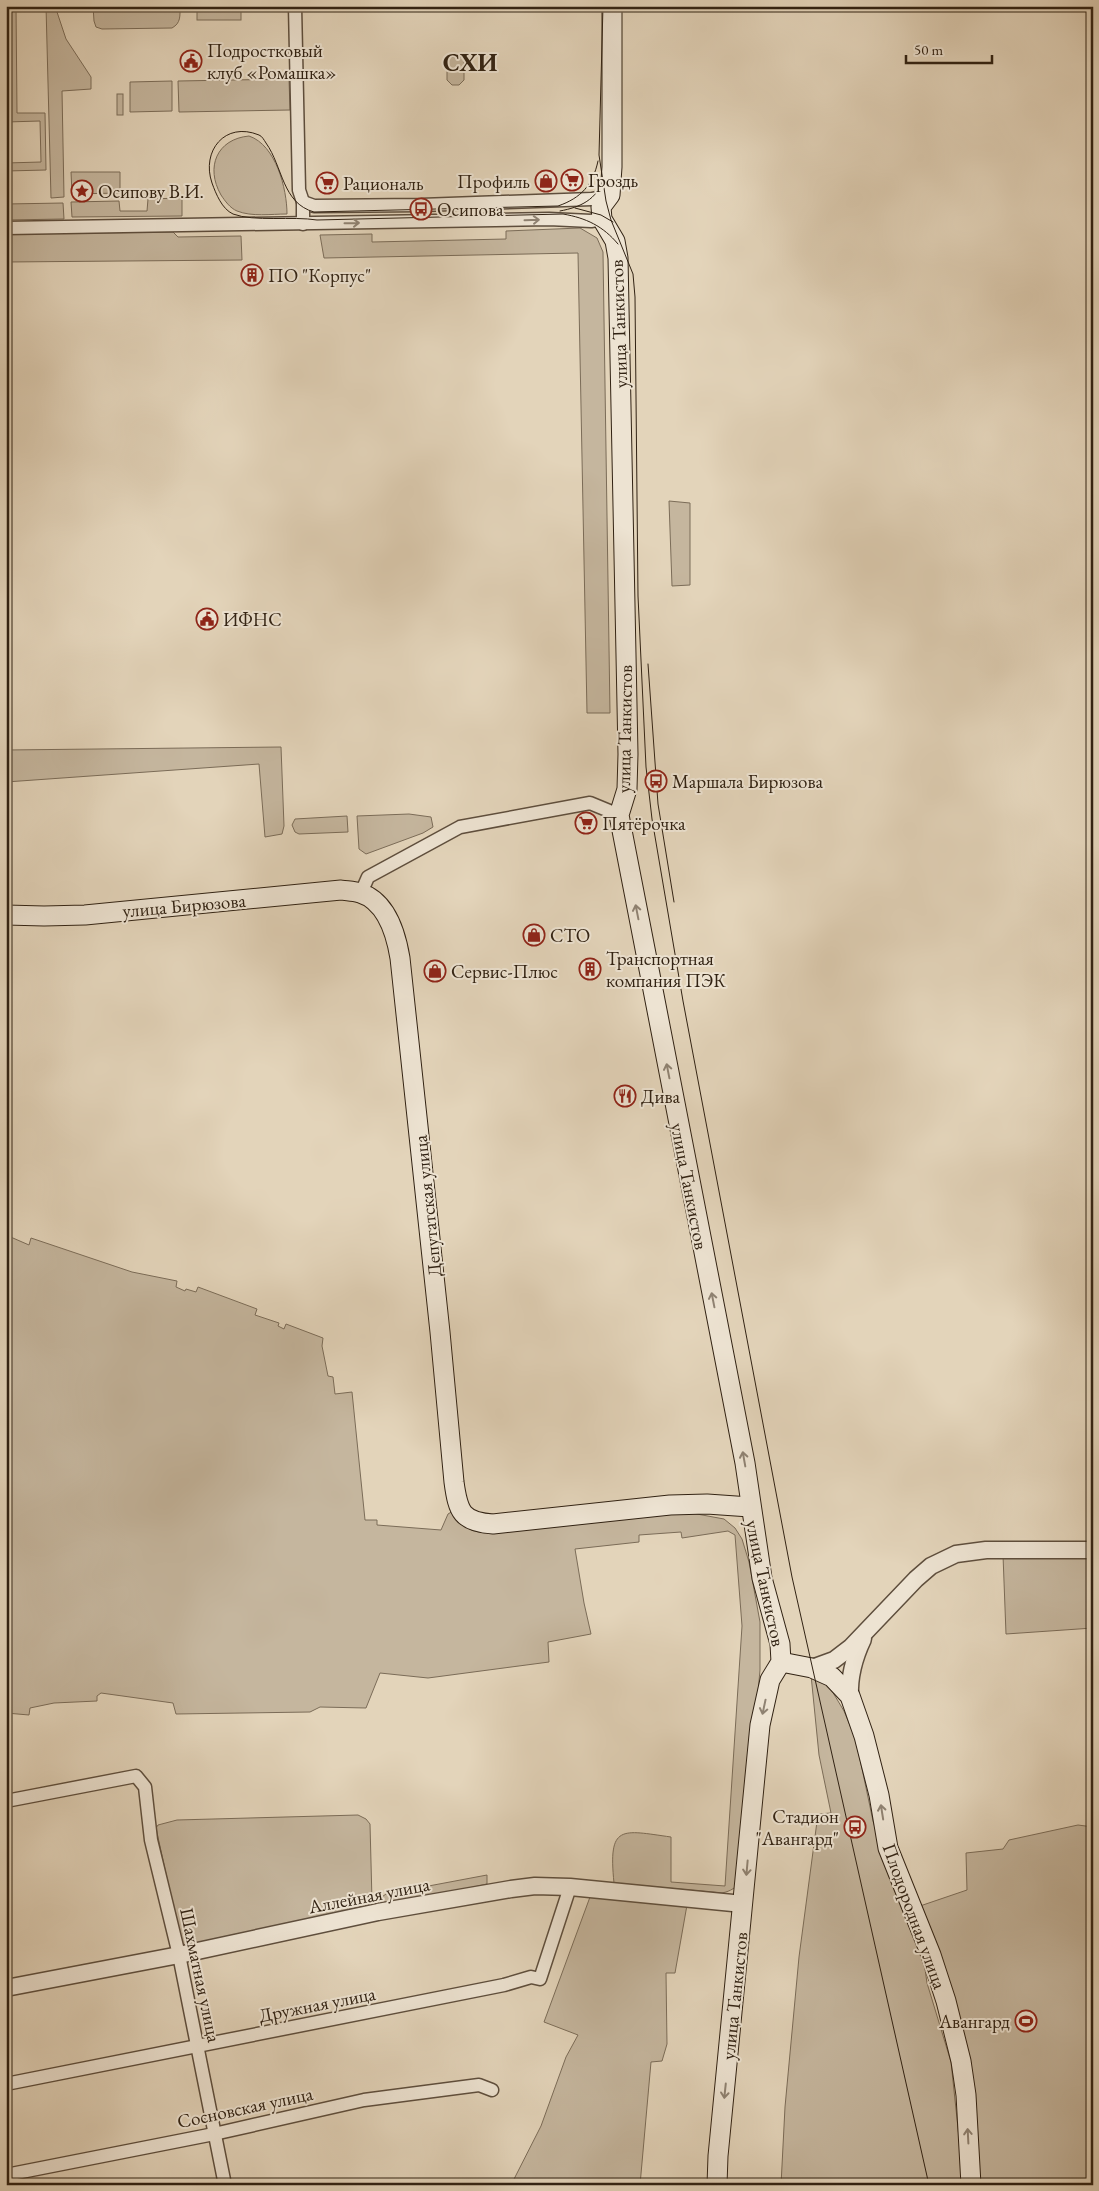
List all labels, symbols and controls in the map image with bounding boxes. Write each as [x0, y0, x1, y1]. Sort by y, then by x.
scale bar [906, 32, 993, 64]
place label: Подростковый клуб «Ромашка» [207, 38, 337, 85]
text: 50 m [914, 40, 943, 59]
district label: СХИ [443, 47, 497, 78]
public building icon: Подростковый клуб «Ромашка» [179, 49, 203, 73]
supermarket icon: Гроздь [560, 168, 584, 192]
place label: Гроздь [588, 168, 639, 193]
place label: Профиль [457, 169, 530, 194]
shop icon: Профиль [534, 169, 558, 193]
supermarket icon: Рациональ [315, 171, 339, 195]
place label: Рациональ [343, 171, 424, 196]
place icon: Осипову В.И. [70, 179, 94, 203]
place label: Осипову В.И. [98, 179, 204, 204]
bus stop icon: Осипова [409, 197, 433, 221]
place label: Осипова [437, 197, 504, 222]
one-way arrow [524, 215, 540, 224]
one-way arrow [344, 219, 360, 228]
street label: улица Танкистов [604, 259, 633, 389]
building icon: ПО "Корпус" [240, 263, 264, 287]
place label: ПО "Корпус" [268, 263, 371, 288]
public building icon: ИФНС [195, 607, 219, 631]
place label: ИФНС [223, 607, 282, 632]
street label: улица Танкистов [611, 665, 638, 793]
bus stop icon: Маршала Бирюзова [644, 769, 668, 793]
place label: Маршала Бирюзова [672, 769, 823, 794]
supermarket icon: Пятёрочка [574, 811, 598, 835]
place label: Пятёрочка [602, 811, 686, 836]
street label: улица Бирюзова [121, 888, 247, 923]
one-way arrow [632, 904, 642, 920]
shop icon: СТО [522, 923, 546, 947]
place label: СТО [550, 923, 590, 948]
place label: Транспортная компания ПЭК [606, 946, 726, 993]
building icon: Транспортная компания ПЭК [578, 957, 602, 981]
shop icon: Сервис-Плюс [423, 959, 447, 983]
place label: Сервис-Плюс [451, 959, 558, 984]
one-way arrow [662, 1064, 672, 1080]
restaurant icon: Дива [613, 1084, 637, 1108]
place label: Дива [641, 1084, 680, 1109]
street label: улица Танкистов [665, 1121, 714, 1252]
street label: Депутатская улица [408, 1133, 447, 1278]
one-way arrow [707, 1292, 717, 1308]
one-way arrow [738, 1451, 748, 1467]
street label: улица Танкистов [740, 1518, 791, 1649]
one-way arrow [759, 1698, 769, 1714]
place label: Стадион "Авангард" [755, 1804, 839, 1851]
one-way arrow [876, 1805, 886, 1821]
bus stop icon: Стадион "Авангард" [843, 1815, 867, 1839]
street label: Плодородная улица [877, 1840, 953, 1993]
one-way arrow [742, 1860, 751, 1876]
street label: Аллейная улица [305, 1871, 432, 1920]
street label: Шахматная улица [174, 1906, 227, 2045]
street label: улица Танкистов [715, 1931, 754, 2061]
street label: Дружная улица [257, 1981, 378, 2028]
place label: Авангард [938, 2009, 1010, 2034]
sports icon: Авангард [1014, 2009, 1038, 2033]
street label: Сосновская улица [175, 2081, 316, 2134]
one-way arrow [720, 2083, 730, 2099]
one-way arrow [964, 2128, 973, 2144]

